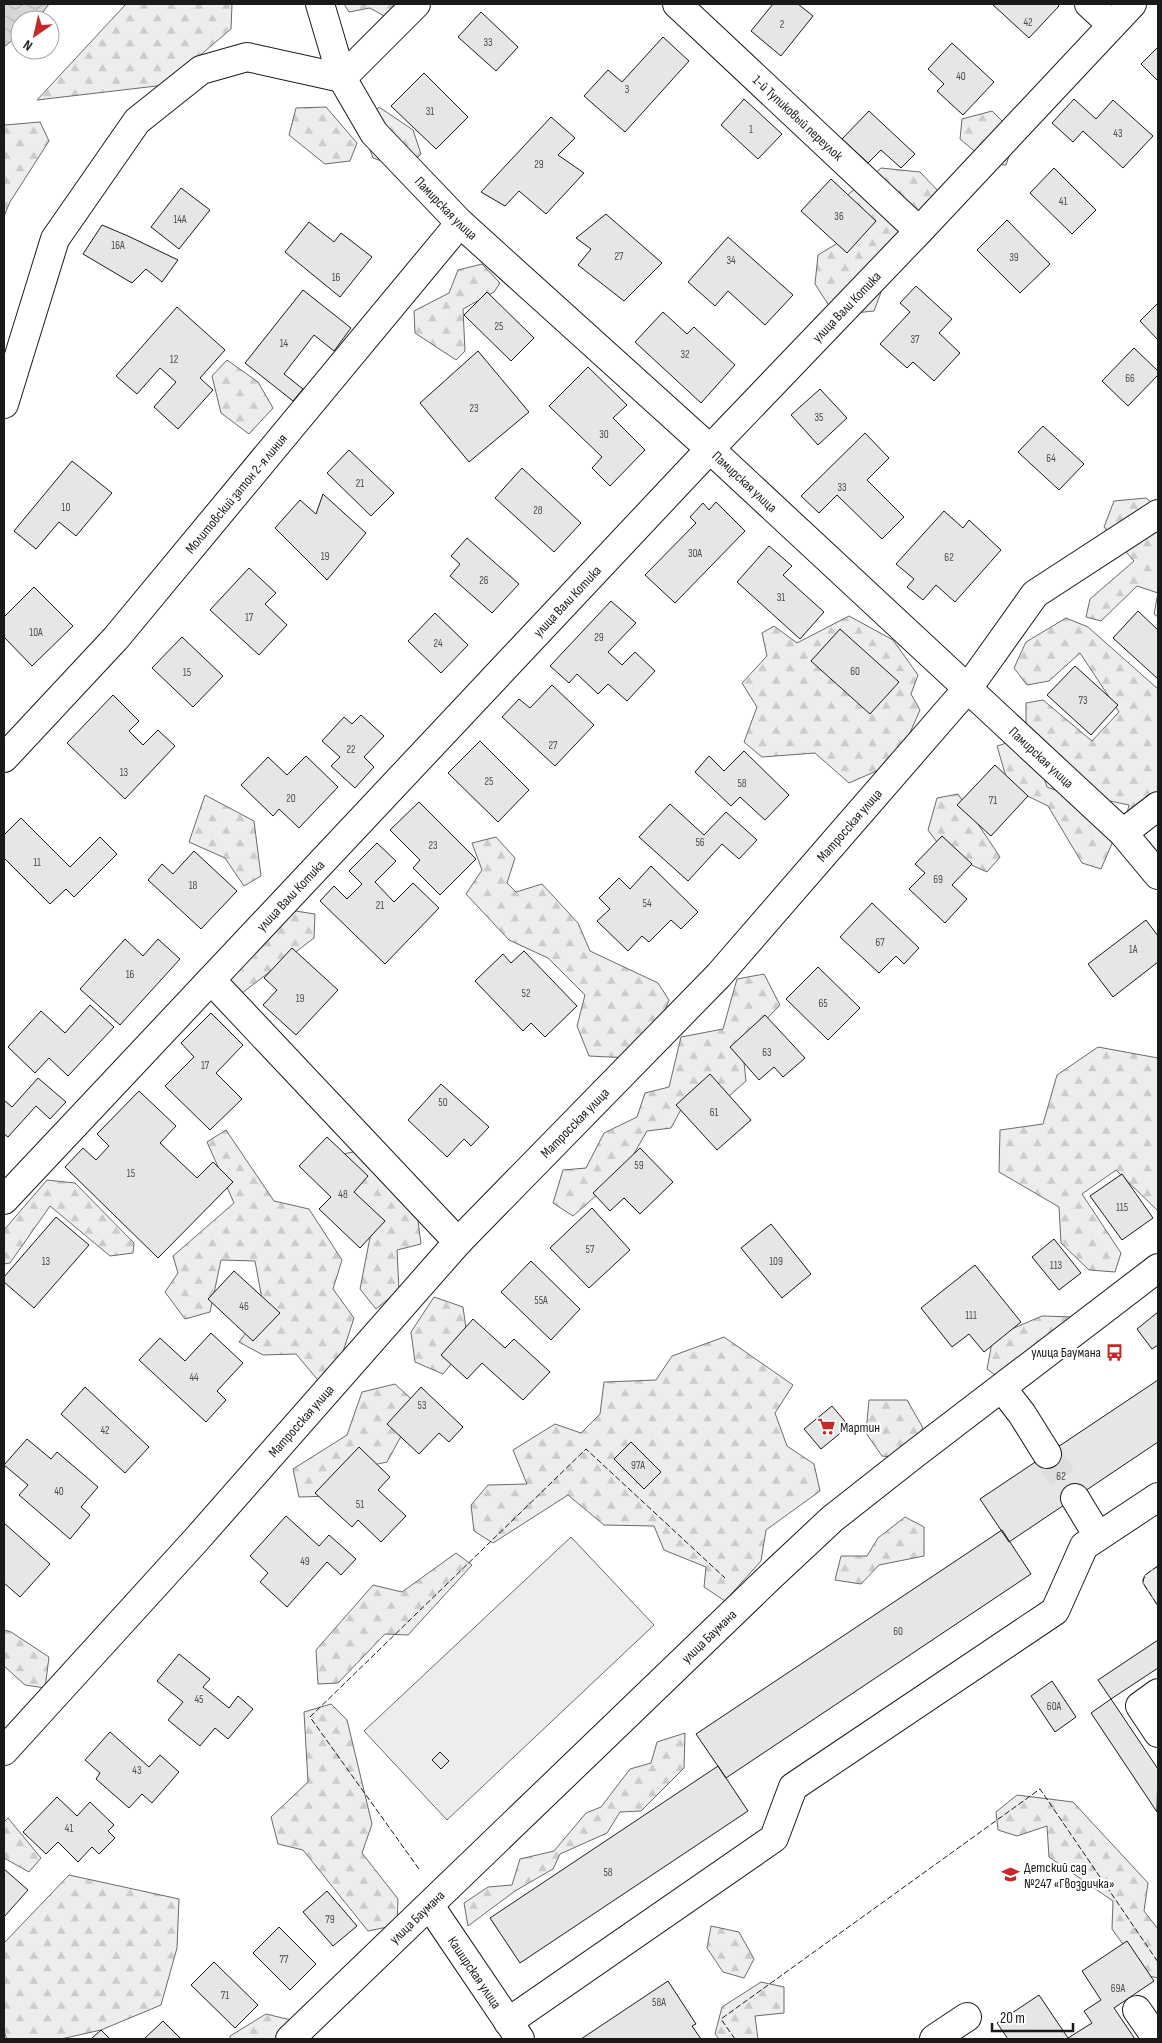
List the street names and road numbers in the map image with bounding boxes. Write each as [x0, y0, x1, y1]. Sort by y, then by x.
street label: 1-й Тупиковый переулок [749, 71, 847, 163]
street label: Памирская улица [411, 173, 481, 243]
street label: улица Вали Котика [809, 268, 884, 346]
street label: Молитовский затон 2-я линия [181, 430, 290, 557]
street label: Памирская улица [709, 447, 781, 516]
street label: улица Вали Котика [529, 562, 605, 640]
street label: Памирская улица [1006, 723, 1077, 791]
street label: Матросская улица [813, 785, 885, 865]
street label: улица Вали Котика [253, 856, 328, 935]
street label: Матросская улица [537, 1084, 613, 1161]
street label: Матросская улица [264, 1381, 337, 1461]
street label: улица Баумана [678, 1606, 740, 1666]
street label: улица Баумана [386, 1887, 448, 1947]
street label: Каширская улица [444, 1933, 505, 2012]

